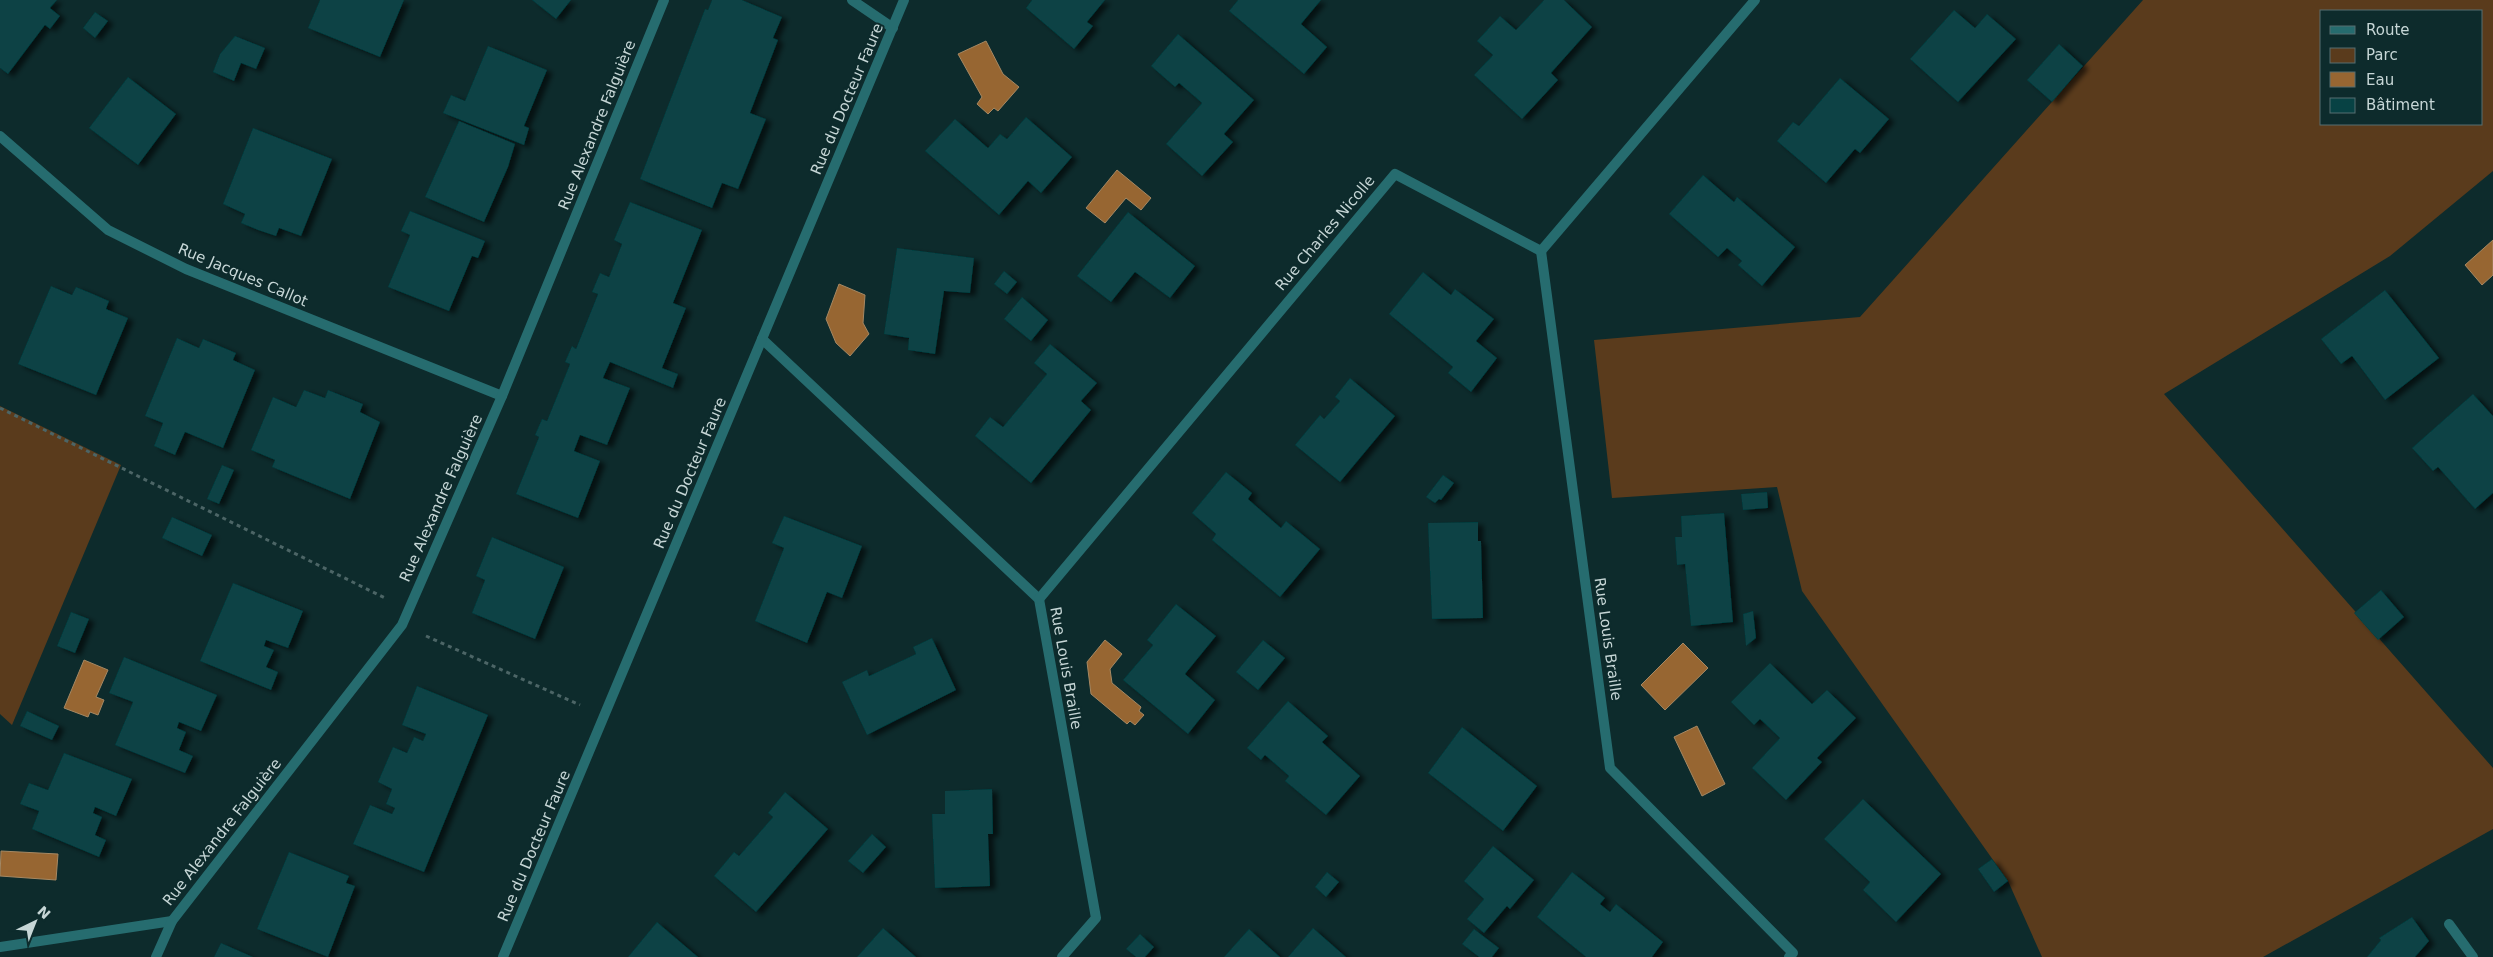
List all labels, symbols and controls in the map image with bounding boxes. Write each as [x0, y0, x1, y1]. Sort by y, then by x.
legend [2320, 10, 2483, 125]
street label: Rue du Docteur Faure [807, 21, 887, 177]
text: Route [2366, 21, 2410, 39]
street label: Rue Alexandre Falguière [555, 37, 639, 213]
text: Parc [2366, 46, 2398, 64]
text: Eau [2366, 71, 2394, 89]
text: Bâtiment [2366, 96, 2435, 114]
street label: Rue Charles Nicolle [1272, 172, 1378, 294]
street label: Rue Jacques Callot [176, 240, 311, 310]
street label: Rue du Docteur Faure [650, 395, 730, 551]
street label: Rue Alexandre Falguière [396, 411, 486, 585]
street label: Rue Louis Braille [1590, 576, 1626, 702]
street label: Rue Louis Braille [1046, 605, 1086, 731]
street label: Rue Alexandre Falguière [159, 755, 285, 909]
street label: Rue du Docteur Faure [494, 768, 574, 924]
north arrow [10, 897, 60, 947]
text: N [34, 903, 54, 922]

